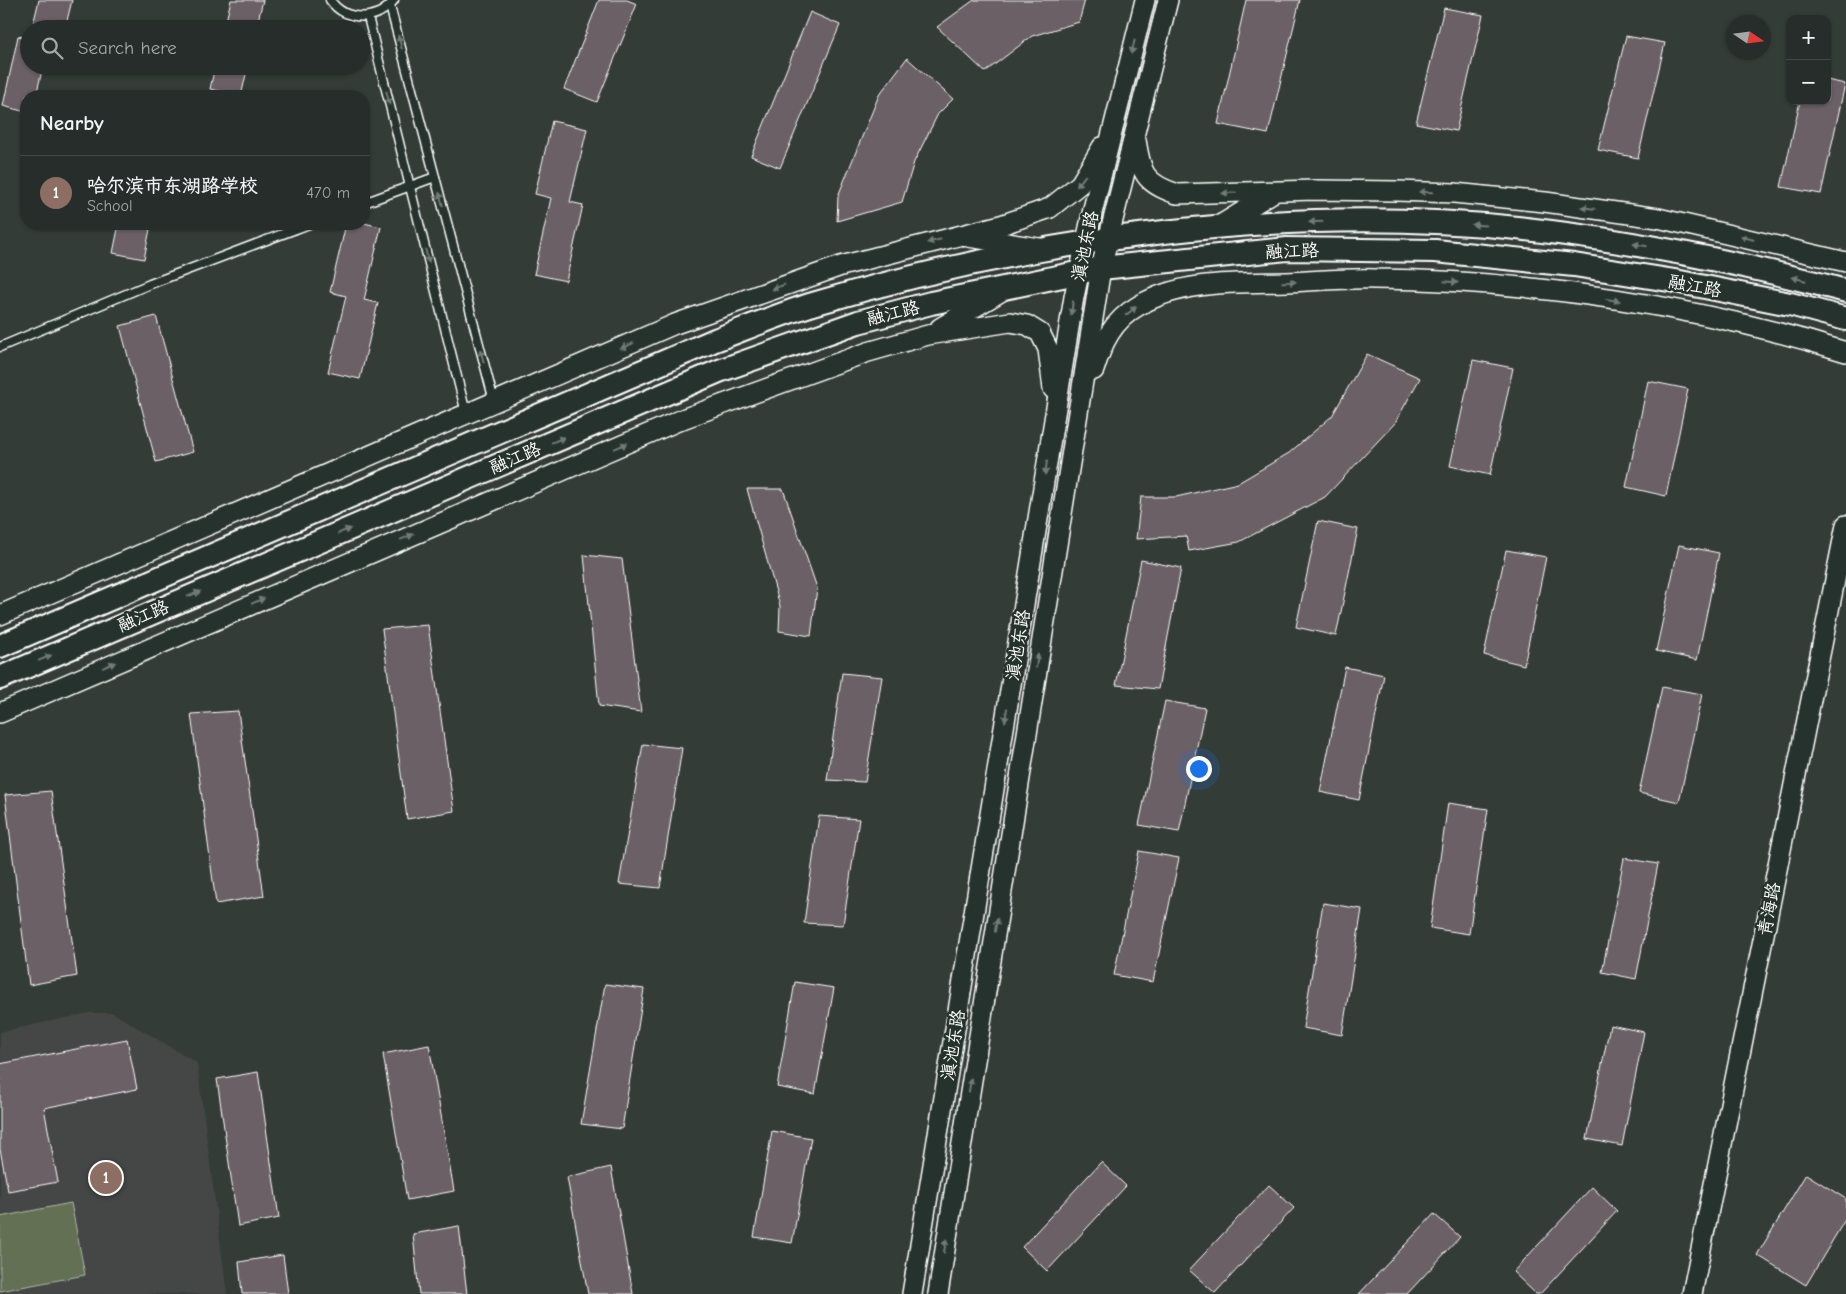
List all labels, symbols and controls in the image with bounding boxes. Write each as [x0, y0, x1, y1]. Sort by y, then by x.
north arrow [1726, 15, 1771, 60]
map controls [1786, 15, 1831, 105]
button: + [1786, 15, 1831, 60]
search box [20, 20, 370, 75]
icon: search [38, 34, 66, 62]
one-way arrow [395, 34, 403, 49]
text: Search here [78, 37, 177, 59]
one-way arrow [1129, 40, 1137, 55]
button: − [1786, 60, 1831, 105]
one-way arrow [384, 91, 392, 106]
text: Nearby [40, 111, 104, 135]
one-way arrow [1075, 174, 1086, 187]
text: 哈尔滨市东湖路学校 [87, 175, 258, 197]
text: 1 [53, 184, 59, 202]
text: 470 m [306, 184, 350, 202]
one-way arrow [1418, 188, 1434, 196]
one-way arrow [1221, 189, 1237, 197]
one-way arrow [437, 191, 445, 206]
text: School [87, 197, 133, 215]
one-way arrow [1580, 204, 1596, 212]
street label: 滇池东路 [1068, 209, 1103, 284]
one-way arrow [1308, 218, 1324, 226]
one-way arrow [1471, 221, 1487, 229]
one-way arrow [1740, 234, 1755, 242]
one-way arrow [926, 237, 941, 245]
street label: 融江路 [1265, 240, 1319, 263]
one-way arrow [1632, 241, 1648, 249]
one-way arrow [423, 248, 431, 263]
street label: 融江路 [1666, 271, 1723, 302]
one-way arrow [1791, 274, 1806, 282]
one-way arrow [1281, 277, 1297, 285]
one-way arrow [1443, 278, 1459, 286]
one-way arrow [770, 283, 785, 291]
one-way arrow [1605, 296, 1621, 304]
street label: 融江路 [864, 297, 922, 330]
one-way arrow [1068, 300, 1076, 316]
one-way arrow [1125, 305, 1138, 316]
one-way arrow [620, 343, 634, 351]
one-way arrow [478, 348, 486, 363]
one-way arrow [551, 435, 565, 443]
street label: 融江路 [486, 438, 544, 479]
one-way arrow [614, 441, 628, 449]
one-way arrow [1042, 461, 1050, 477]
one-way arrow [337, 526, 351, 534]
one-way arrow [400, 532, 414, 540]
one-way arrow [187, 590, 201, 598]
street label: 融江路 [114, 596, 172, 637]
one-way arrow [251, 596, 265, 604]
street label: 滇池东路 [1002, 608, 1034, 682]
one-way arrow [1033, 652, 1041, 668]
one-way arrow [38, 654, 52, 662]
one-way arrow [102, 661, 116, 669]
one-way arrow [1002, 707, 1010, 723]
your location [1186, 756, 1212, 782]
street label: 青海路 [1754, 881, 1785, 938]
one-way arrow [992, 916, 1000, 932]
street label: 滇池东路 [937, 1008, 969, 1082]
one-way arrow [967, 1077, 975, 1093]
pin: 1 [90, 1159, 122, 1197]
one-way arrow [942, 1237, 950, 1253]

